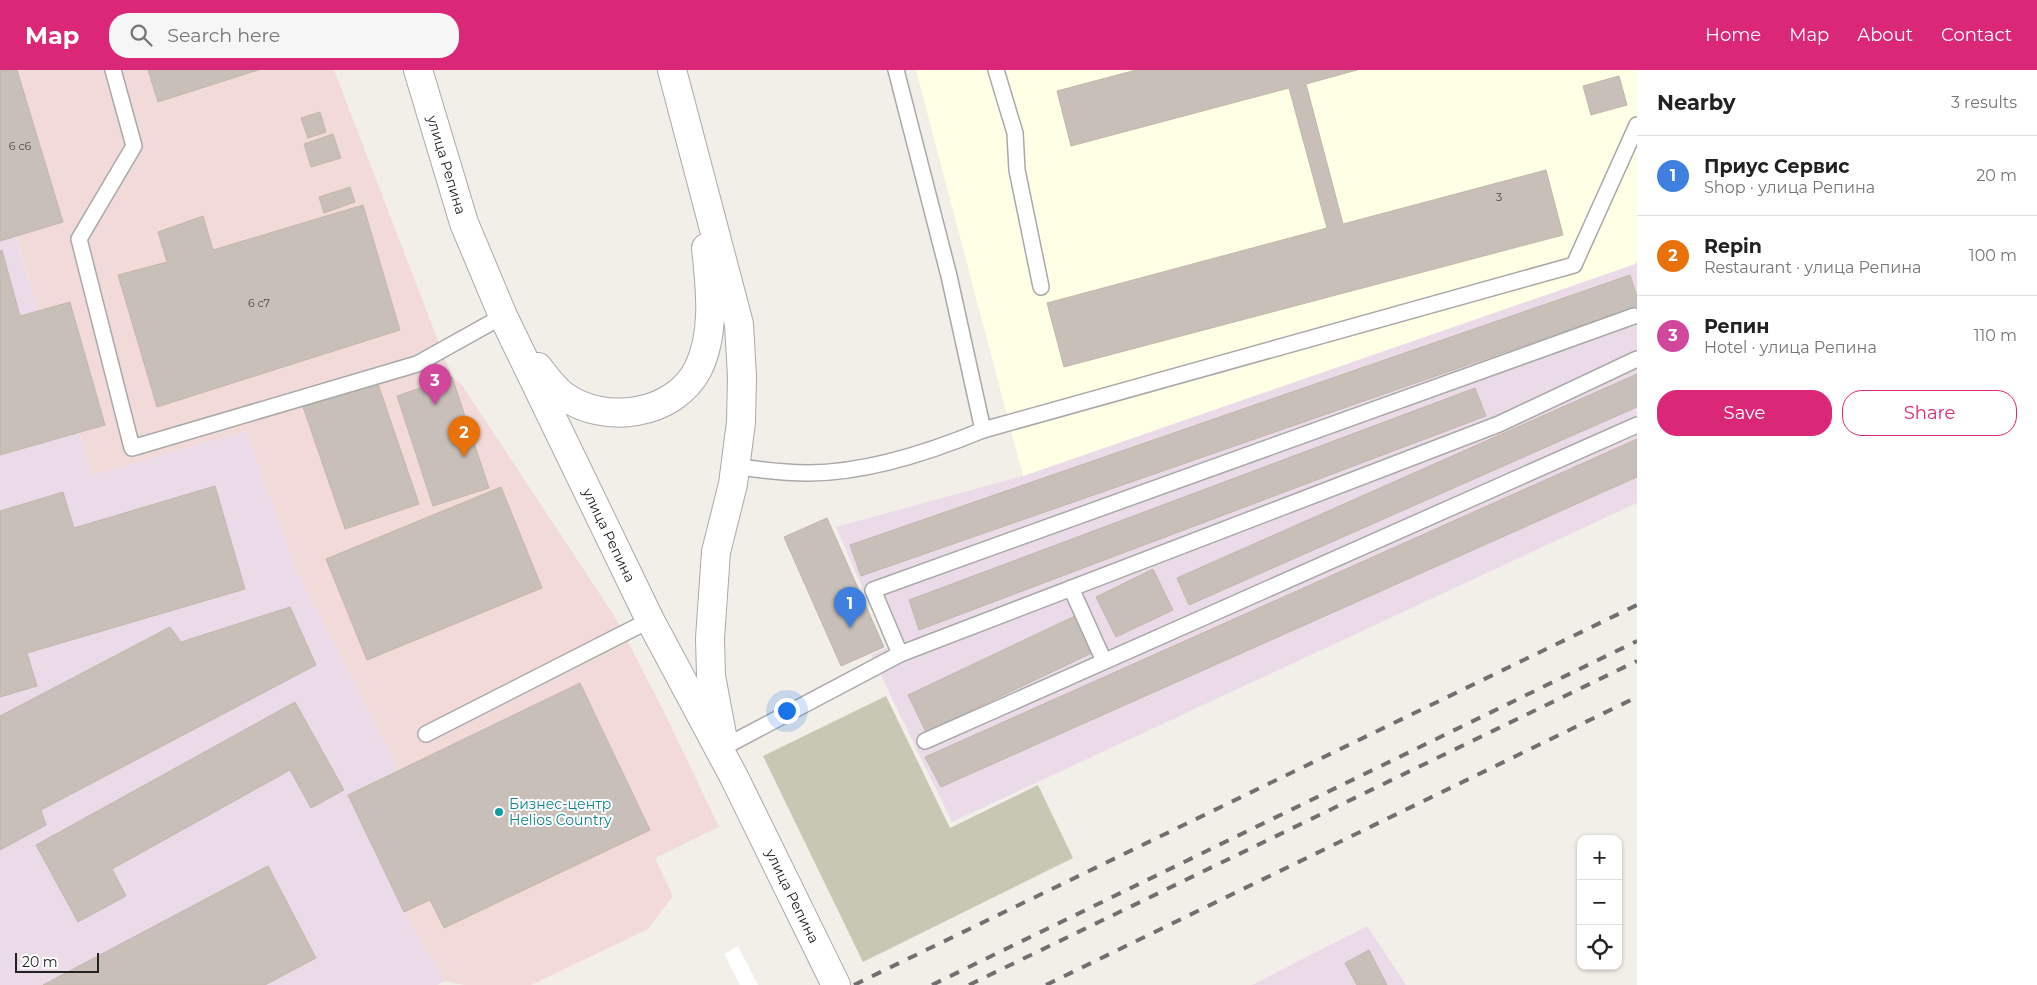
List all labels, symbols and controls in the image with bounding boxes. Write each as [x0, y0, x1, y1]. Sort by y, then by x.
search box [109, 13, 459, 58]
text: Map [25, 21, 79, 50]
icon: search [127, 21, 155, 49]
text: Search here [167, 24, 280, 47]
text: Home [1705, 24, 1761, 46]
text: Map [1789, 24, 1829, 46]
text: About [1857, 24, 1913, 46]
text: Contact [1941, 24, 2012, 46]
text: Nearby [1657, 90, 1736, 115]
text: 3 results [1951, 93, 2017, 112]
street label: улица Репина [423, 112, 470, 216]
house number: 6 с6 [9, 139, 31, 153]
text: Приус Сервис [1704, 155, 1850, 178]
text: 1 [1670, 166, 1676, 185]
text: 20 m [1976, 166, 2017, 185]
text: Shop · улица Репина [1704, 178, 1875, 197]
house number: 3 [1496, 190, 1502, 204]
text: Repin [1704, 235, 1762, 258]
text: 2 [1668, 246, 1678, 265]
text: 100 m [1969, 246, 2017, 265]
text: Restaurant · улица Репина [1704, 258, 1921, 277]
house number: 6 с7 [248, 296, 270, 310]
text: Репин [1704, 315, 1769, 338]
text: 3 [1668, 326, 1678, 345]
text: 110 m [1974, 326, 2017, 345]
text: Hotel · улица Репина [1704, 338, 1877, 357]
pin: 3 [419, 364, 451, 405]
button: Save [1657, 390, 1832, 436]
button: Share [1842, 390, 2017, 436]
pin: 2 [448, 416, 480, 457]
street label: улица Репина [578, 484, 639, 585]
pin: 1 [834, 587, 866, 628]
your location [774, 698, 800, 724]
place label: Бизнес-центр Helios Country [509, 795, 612, 829]
marker: Бизнес-центр Helios Country [493, 806, 505, 818]
map controls [1577, 835, 1622, 970]
button: + [1577, 835, 1622, 880]
street label: улица Репина [761, 845, 823, 946]
button: − [1577, 880, 1622, 925]
button: locate [1577, 925, 1622, 970]
scale bar [15, 950, 99, 973]
text: 20 m [22, 953, 58, 971]

